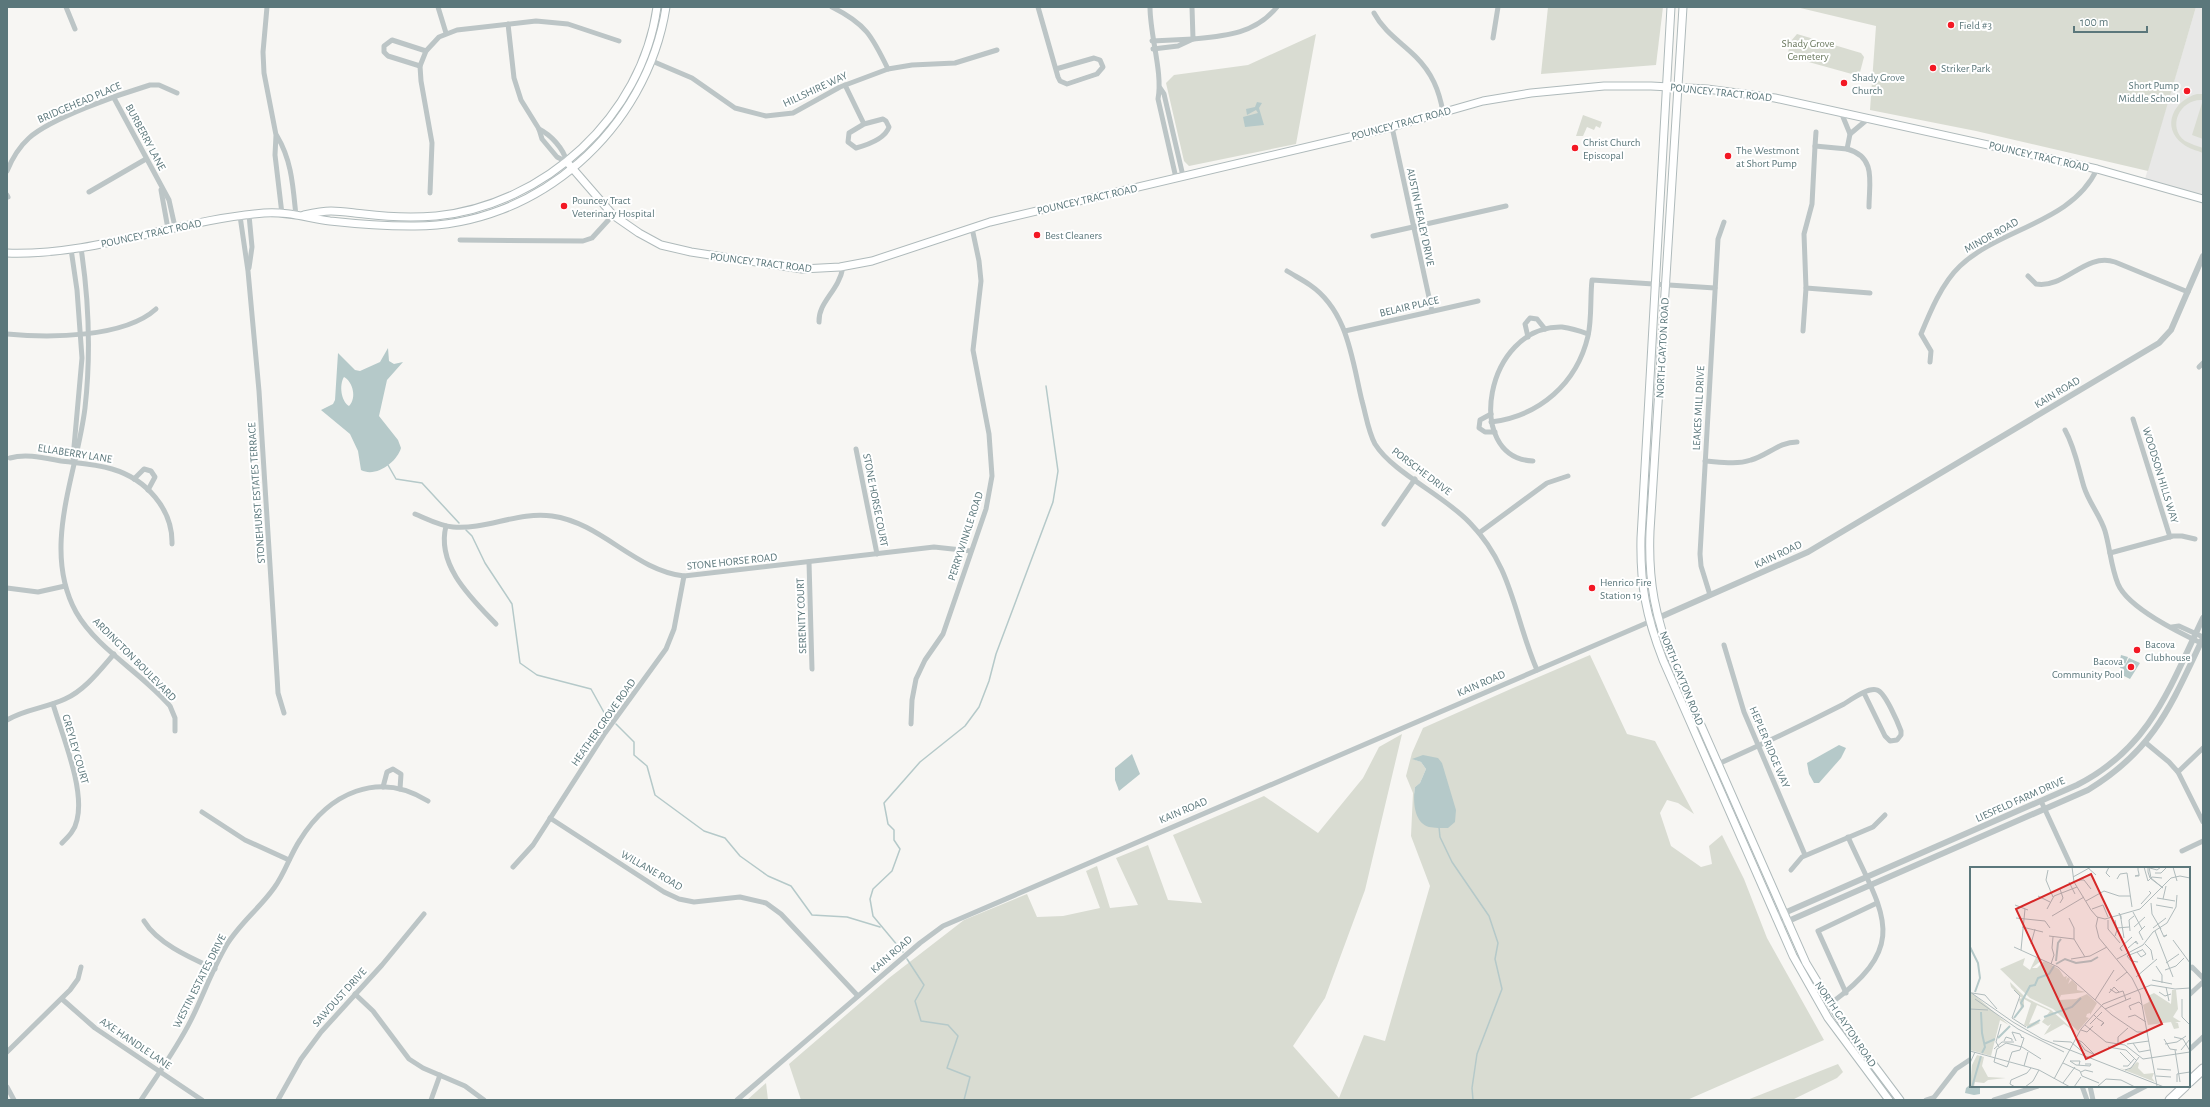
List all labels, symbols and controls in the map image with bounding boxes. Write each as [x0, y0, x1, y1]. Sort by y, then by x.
scale bar [2074, 8, 2147, 34]
text: 100 m [2080, 16, 2108, 28]
marker: Field #3 [1946, 20, 1956, 30]
place label: Field #3 [1959, 20, 1992, 31]
park label: Shady Grove Cemetery [1782, 38, 1834, 62]
marker: Striker Park [1928, 63, 1938, 73]
place label: Striker Park [1941, 63, 1990, 74]
street label: HILLSHIRE WAY [781, 70, 849, 109]
place label: Shady Grove Church [1852, 72, 1905, 96]
marker: Shady Grove Church [1839, 78, 1849, 88]
street label: BRIDGEHEAD PLACE [36, 80, 123, 125]
place label: Short Pump Middle School [2118, 80, 2179, 104]
street label: POUNCEY TRACT ROAD [1669, 82, 1772, 103]
marker: Short Pump Middle School [2182, 86, 2192, 96]
street label: BURBERRY LANE [123, 102, 168, 173]
street label: POUNCEY TRACT ROAD [1350, 105, 1452, 142]
place label: Christ Church Episcopal [1583, 137, 1640, 161]
street label: POUNCEY TRACT ROAD [1988, 140, 2090, 173]
marker: Christ Church Episcopal [1570, 143, 1580, 153]
place label: The Westmont at Short Pump [1736, 145, 1800, 169]
marker: The Westmont at Short Pump [1723, 151, 1733, 161]
street label: AUSTIN HEALEY DRIVE [1405, 167, 1436, 268]
street label: POUNCEY TRACT ROAD [1036, 183, 1138, 216]
place label: Pouncey Tract Veterinary Hospital [572, 195, 655, 219]
marker: Pouncey Tract Veterinary Hospital [559, 201, 569, 211]
street label: MINOR ROAD [1962, 216, 2020, 255]
street label: POUNCEY TRACT ROAD [100, 217, 202, 250]
marker: Best Cleaners [1032, 230, 1042, 240]
place label: Best Cleaners [1045, 230, 1102, 241]
street label: POUNCEY TRACT ROAD [709, 251, 812, 274]
street label: BELAIR PLACE [1378, 294, 1441, 319]
street label: NORTH GAYTON ROAD [1654, 298, 1671, 399]
street label: LEAKES MILL DRIVE [1691, 365, 1706, 451]
street label: KAIN ROAD [2033, 375, 2082, 410]
street label: STONEHURST ESTATES TERRACE [246, 421, 267, 564]
street label: WOODSON HILLS WAY [2141, 426, 2180, 525]
street label: ELLABERRY LANE [37, 442, 114, 465]
street label: PORSCHE DRIVE [1390, 445, 1454, 498]
street label: STONE HORSE COURT [861, 452, 890, 548]
street label: PERRYWINKLE ROAD [946, 490, 985, 582]
street label: KAIN ROAD [1753, 539, 1804, 570]
street label: STONE HORSE ROAD [686, 551, 778, 572]
street label: SERENITY COURT [795, 577, 808, 654]
place label: Henrico Fire Station 19 [1600, 577, 1652, 601]
marker: Henrico Fire Station 19 [1587, 583, 1597, 593]
street label: ARDINGTON BOULEVARD [91, 616, 178, 703]
street label: NORTH GAYTON ROAD [1658, 630, 1705, 727]
place label: Bacova Clubhouse [2145, 639, 2191, 663]
marker: Bacova Clubhouse [2132, 645, 2142, 655]
place label: Bacova Community Pool [2052, 656, 2123, 680]
marker: Bacova Community Pool [2126, 662, 2136, 672]
street label: KAIN ROAD [1456, 668, 1507, 698]
street label: HEATHER GROVE ROAD [569, 677, 638, 768]
street label: HEPLER RIDGE WAY [1747, 705, 1792, 790]
street label: GREYLEY COURT [60, 713, 91, 786]
street label: LIESFELD FARM DRIVE [1974, 775, 2067, 824]
street label: KAIN ROAD [1158, 795, 1209, 825]
street label: WILLANE ROAD [619, 848, 684, 892]
inset map [1970, 867, 2190, 1087]
street label: WESTIN ESTATES DRIVE [171, 932, 228, 1030]
street label: KAIN ROAD [868, 934, 914, 975]
street label: SAWDUST DRIVE [310, 965, 369, 1029]
street label: NORTH GAYTON ROAD [1813, 980, 1878, 1069]
street label: AXE HANDLE LANE [98, 1015, 174, 1072]

